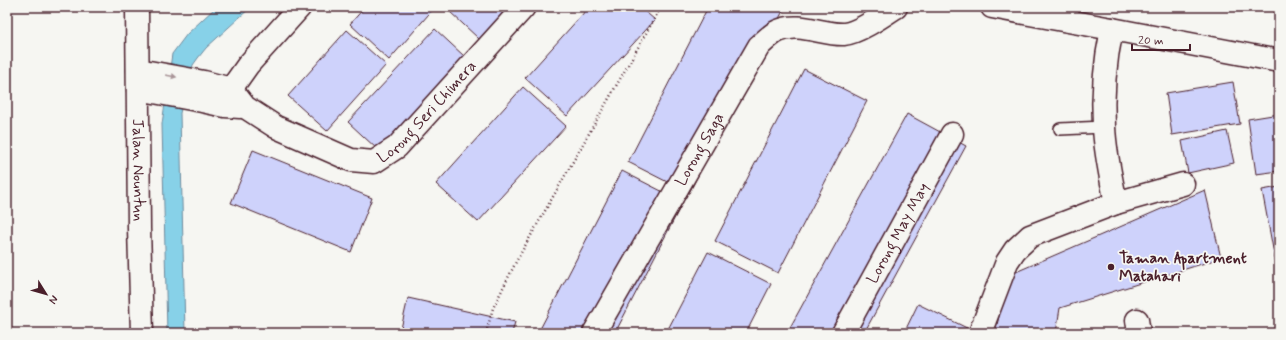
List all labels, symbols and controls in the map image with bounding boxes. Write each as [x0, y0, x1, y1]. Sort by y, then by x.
scale bar [1132, 26, 1190, 52]
text: 20 m [1138, 33, 1164, 49]
street label: Lorong Seri Chimera [373, 56, 481, 168]
one-way arrow [165, 73, 177, 79]
street label: Lorong Saga [670, 109, 729, 190]
street label: Jalan Nountun [128, 119, 149, 221]
street label: Lorong May May [862, 179, 934, 287]
place label: Taman Apartment Matahari [1119, 248, 1247, 287]
marker: Taman Apartment Matahari [1106, 262, 1116, 272]
north arrow [26, 274, 66, 314]
text: N [45, 292, 61, 307]

